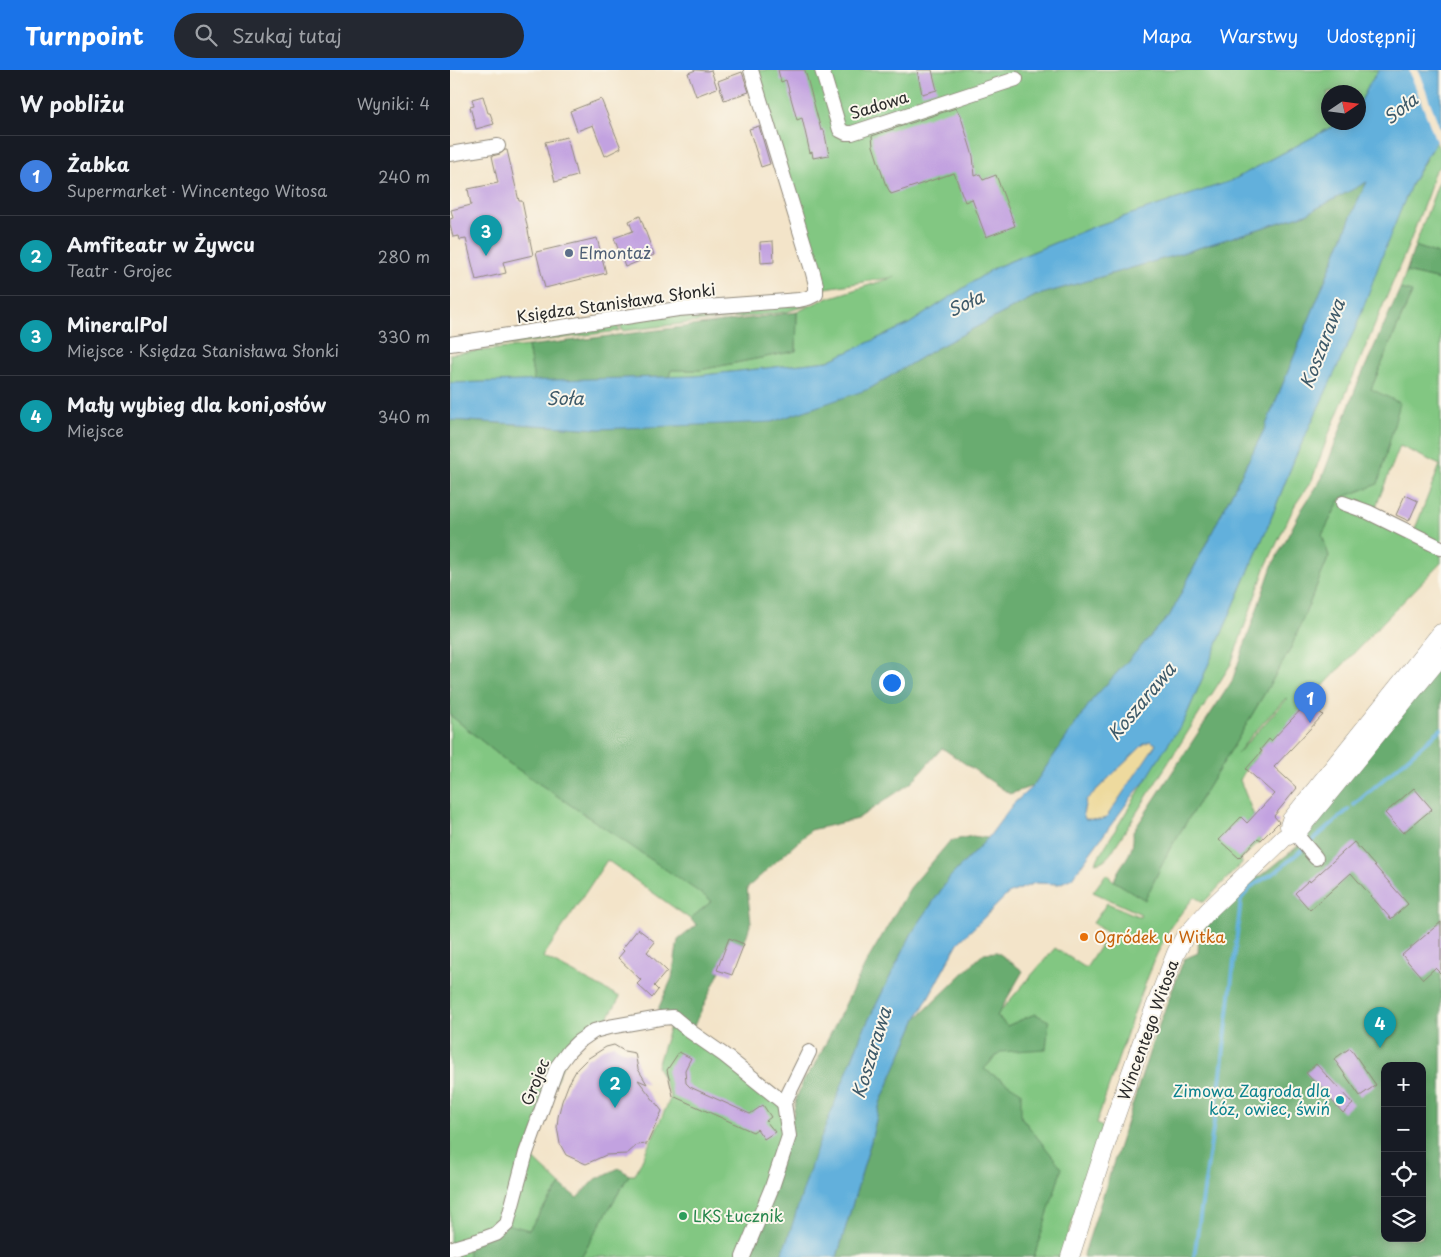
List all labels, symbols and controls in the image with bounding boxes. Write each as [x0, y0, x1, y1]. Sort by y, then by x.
search box [174, 13, 524, 58]
text: Turnpoint [25, 17, 144, 53]
icon: search [192, 21, 220, 49]
text: Szukaj tutaj [232, 21, 342, 49]
text: Mapa [1142, 22, 1192, 49]
text: Warstwy [1220, 22, 1298, 49]
text: Udostępnij [1326, 22, 1416, 49]
street label: Sadowa [846, 84, 911, 124]
north arrow [1321, 85, 1366, 130]
water label: Soła [1377, 85, 1424, 130]
text: W pobliżu [20, 87, 125, 119]
text: Wyniki: 4 [357, 91, 430, 115]
text: Żabka [67, 150, 130, 178]
text: 1 [32, 164, 40, 188]
text: 240 m [378, 164, 430, 188]
text: Supermarket · Wincentego Witosa [67, 178, 327, 202]
pin: 3 [470, 215, 502, 256]
text: Amfiteatr w Żywcu [67, 230, 255, 258]
place label: Elmontaż [579, 240, 651, 264]
text: 2 [30, 244, 42, 268]
text: 280 m [378, 244, 430, 268]
marker: Elmontaż [563, 247, 575, 259]
text: Teatr · Grojec [67, 258, 172, 282]
street label: Księdza Stanisława Słonki [515, 276, 717, 328]
water label: Soła [943, 282, 989, 323]
water label: Koszarawa [1292, 294, 1351, 392]
text: MineralPol [67, 310, 168, 338]
text: 3 [31, 324, 41, 348]
text: 330 m [377, 324, 430, 348]
text: Miejsce · Księdza Stanisława Słonki [67, 338, 339, 362]
water label: Soła [546, 384, 584, 411]
text: Mały wybieg dla koni,osłów [67, 390, 326, 418]
text: 4 [31, 404, 41, 428]
text: 340 m [378, 404, 430, 428]
text: Miejsce [67, 418, 124, 442]
water label: Koszarawa [1100, 656, 1182, 746]
your location [879, 670, 905, 696]
pin: 1 [1294, 682, 1326, 723]
place label: Ogródek u Witka [1094, 924, 1225, 948]
marker: Ogródek u Witka [1078, 931, 1090, 943]
street label: Wincentego Witosa [1110, 956, 1184, 1103]
water label: Koszarawa [844, 1003, 897, 1101]
pin: 4 [1364, 1007, 1396, 1048]
street label: Grojec [514, 1054, 554, 1109]
map controls [1381, 1062, 1426, 1242]
button: + [1381, 1062, 1426, 1107]
pin: 2 [599, 1067, 631, 1108]
place label: Zimowa Zagroda dla kóz, owiec, świń [1173, 1078, 1330, 1120]
marker: Zimowa Zagroda dla kóz, owiec, świń [1334, 1094, 1346, 1106]
button: − [1381, 1107, 1426, 1152]
button: locate [1381, 1152, 1426, 1197]
button: layers [1381, 1197, 1426, 1242]
place label: LKS Łucznik [693, 1203, 784, 1227]
marker: LKS Łucznik [677, 1210, 689, 1222]

